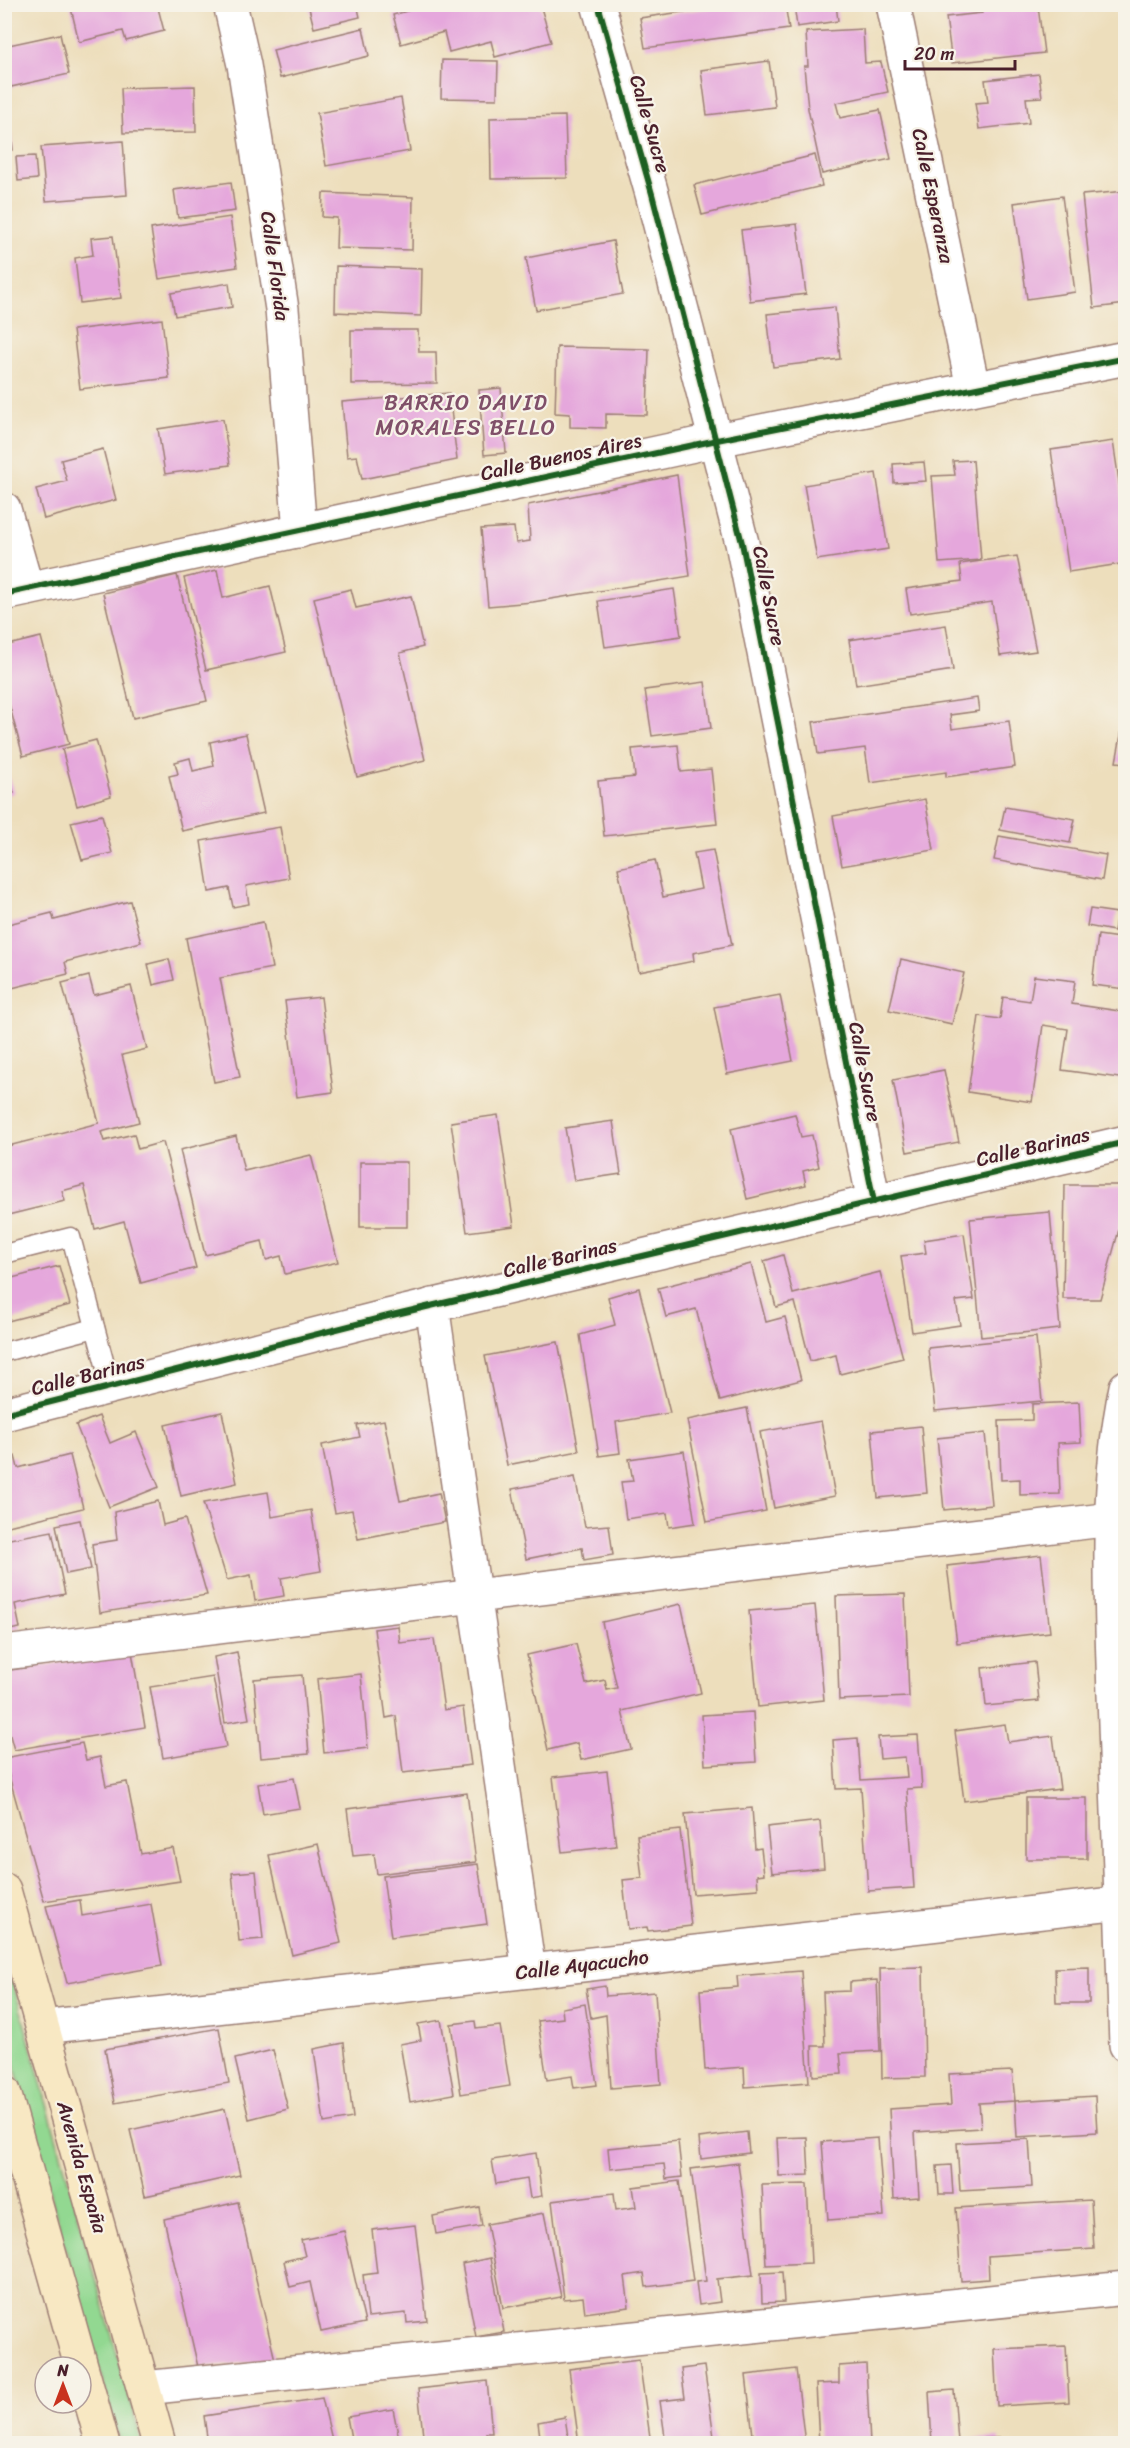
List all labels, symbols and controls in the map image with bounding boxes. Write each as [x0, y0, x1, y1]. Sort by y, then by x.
scale bar [905, 33, 1014, 71]
text: 20 m [914, 38, 954, 70]
street label: Calle Sucre [619, 71, 681, 177]
street label: Calle Esperanza [902, 125, 965, 268]
street label: Calle Florida [250, 209, 300, 324]
district label: BARRIO DAVID MORALES BELLO [376, 383, 556, 447]
street label: Calle Buenos Aires [477, 423, 646, 491]
street label: Calle Sucre [742, 543, 796, 649]
street label: Calle Sucre [838, 1019, 892, 1125]
street label: Calle Barinas [973, 1117, 1094, 1177]
street label: Calle Barinas [500, 1228, 621, 1288]
street label: Calle Barinas [27, 1344, 149, 1406]
street label: Calle Ayacucho [513, 1939, 651, 1991]
street label: Avenida España [46, 2096, 118, 2238]
north arrow [33, 2355, 93, 2415]
text: N [56, 2356, 69, 2385]

